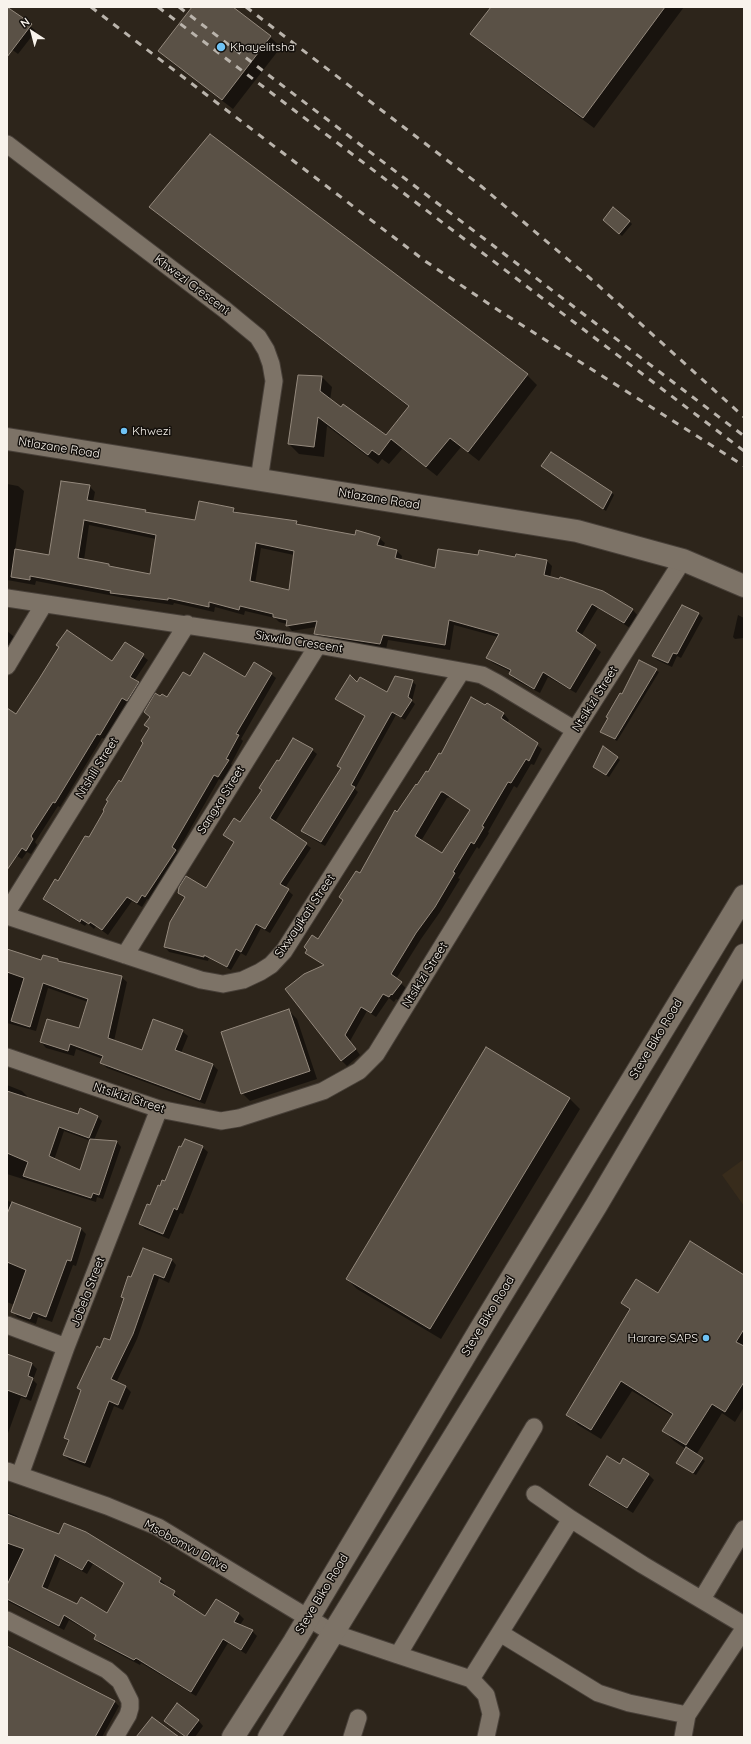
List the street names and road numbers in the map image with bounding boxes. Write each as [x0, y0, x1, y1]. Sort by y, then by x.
street label: Khwezi Crescent [151, 252, 233, 318]
street label: Ntlazane Road [17, 434, 101, 462]
street label: Ntlazane Road [337, 485, 421, 513]
street label: Sixwila Crescent [254, 628, 344, 656]
street label: Ntsikizi Street [569, 664, 621, 734]
street label: Ntshili Street [72, 735, 122, 801]
street label: Sangxa Street [194, 763, 248, 837]
street label: Sixwayikati Street [272, 872, 338, 960]
street label: Ntsikizi Street [399, 940, 451, 1010]
street label: Steve Biko Road [626, 996, 686, 1082]
street label: Ntsikizi Street [91, 1080, 167, 1116]
street label: Jobela Street [68, 1255, 108, 1329]
street label: Steve Biko Road [458, 1273, 518, 1359]
street label: Msobomvu Drive [142, 1517, 230, 1575]
street label: Steve Biko Road [292, 1551, 352, 1637]

